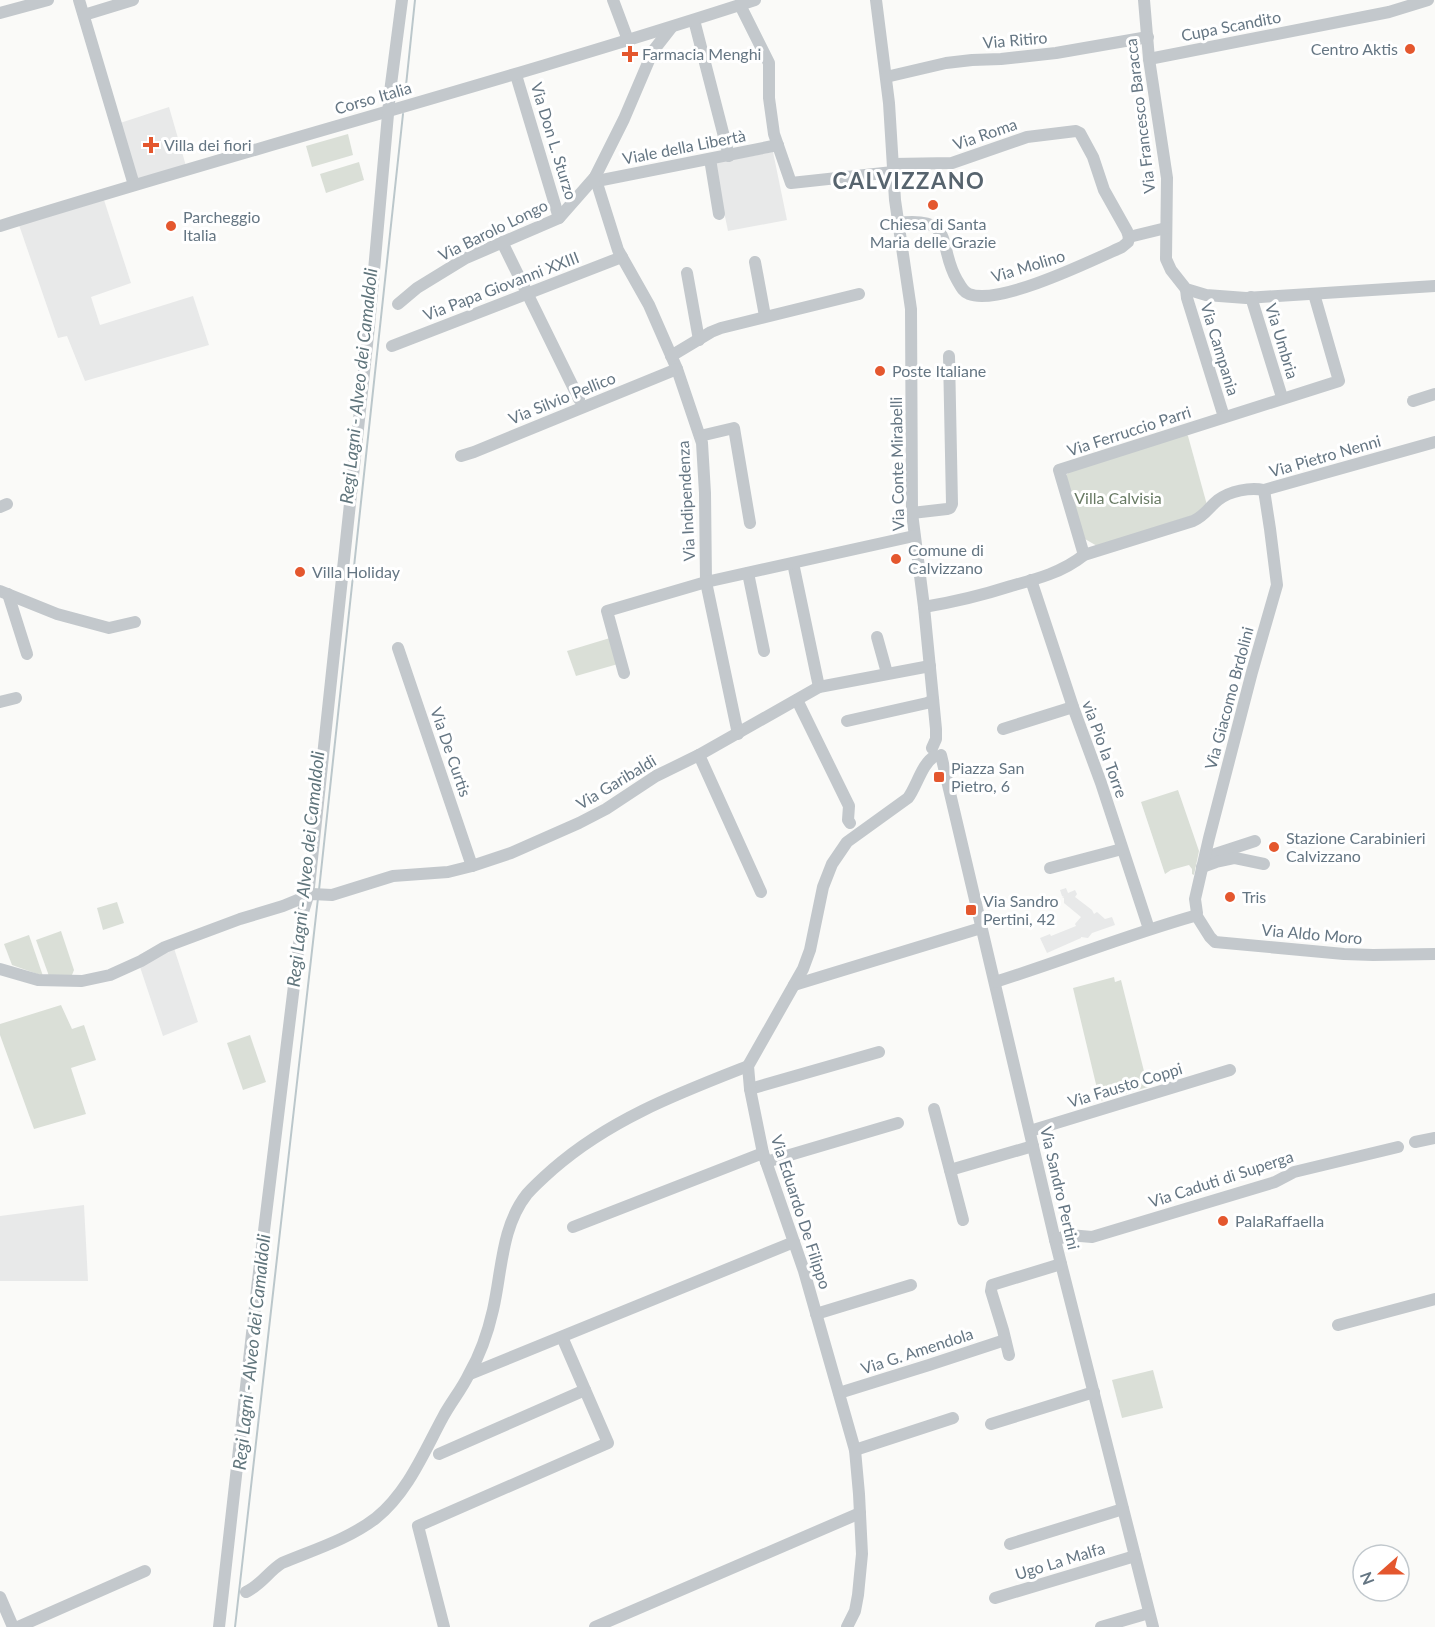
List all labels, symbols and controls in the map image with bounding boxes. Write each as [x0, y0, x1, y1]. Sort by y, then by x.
street label: Cupa Scandito [1179, 7, 1282, 44]
street label: Via Ritiro [982, 27, 1048, 52]
street label: Via Francesco Baracca [1121, 37, 1158, 195]
place label: Centro Aktis [1311, 39, 1398, 58]
marker: Centro Aktis [1403, 42, 1417, 56]
place label: Farmacia Menghi [642, 44, 761, 63]
marker: Farmacia Menghi [623, 47, 637, 61]
street label: Corso Italia [332, 78, 413, 118]
street label: Via Don L. Sturzo [528, 80, 581, 202]
street label: Via Roma [950, 114, 1019, 153]
street label: Viale della Libertà [621, 125, 747, 168]
place label: Villa dei fiori [164, 135, 252, 154]
marker: Villa dei fiori [142, 136, 160, 154]
district label: CALVIZZANO [833, 167, 985, 194]
street label: Via Barolo Longo [435, 195, 551, 264]
marker: Chiesa di Santa Maria delle Grazie [926, 198, 940, 212]
place label: Parcheggio Italia [183, 207, 260, 244]
place label: Chiesa di Santa Maria delle Grazie [870, 214, 996, 251]
marker: Parcheggio Italia [164, 219, 178, 233]
street label: Via Molino [989, 245, 1067, 286]
street label: Via Papa Giovanni XXIII [420, 247, 581, 324]
water label: Regi Lagni - Alveo dei Camaldoli [335, 267, 381, 505]
street label: Via Campania [1197, 300, 1244, 398]
street label: Via Umbria [1262, 301, 1303, 381]
place label: Poste Italiane [892, 361, 986, 380]
marker: Poste Italiane [873, 364, 887, 378]
street label: Via Silvio Pellico [505, 367, 618, 428]
street label: Via Conte Mirabelli [886, 397, 907, 531]
street label: Via Ferruccio Parri [1065, 402, 1193, 459]
street label: Via Pietro Nenni [1267, 431, 1383, 481]
street label: Via Indipendenza [673, 440, 698, 562]
park label: Villa Calvisia [1074, 488, 1162, 507]
place label: Comune di Calvizzano [908, 540, 984, 577]
marker: Comune di Calvizzano [889, 552, 903, 566]
place label: Villa Holiday [312, 562, 401, 581]
marker: Villa Holiday [293, 565, 307, 579]
street label: Via Giacomo Brdolini [1200, 624, 1257, 771]
street label: via Pio la Torre [1079, 697, 1132, 800]
street label: Via De Curtis [427, 705, 476, 799]
water label: Regi Lagni - Alveo dei Camaldoli [282, 750, 328, 988]
street label: Via Garibaldi [573, 750, 659, 813]
place label: Piazza San Pietro, 6 [951, 758, 1024, 795]
marker: Piazza San Pietro, 6 [932, 770, 946, 784]
place label: Stazione Carabinieri Calvizzano [1286, 828, 1426, 865]
marker: Stazione Carabinieri Calvizzano [1267, 840, 1281, 854]
place label: Tris [1242, 887, 1266, 906]
marker: Tris [1223, 890, 1237, 904]
place label: Via Sandro Pertini, 42 [983, 891, 1059, 928]
marker: Via Sandro Pertini, 42 [964, 903, 978, 917]
street label: Via Aldo Moro [1261, 920, 1363, 947]
street label: Via Fausto Coppi [1065, 1058, 1184, 1111]
street label: Via Sandro Pertini [1037, 1124, 1084, 1251]
street label: Via Eduardo De Filippo [768, 1132, 835, 1291]
street label: Via Caduti di Superga [1146, 1146, 1296, 1211]
place label: PalaRaffaella [1235, 1211, 1324, 1230]
marker: PalaRaffaella [1216, 1214, 1230, 1228]
water label: Regi Lagni - Alveo dei Camaldoli [228, 1233, 274, 1471]
street label: Via G. Amendola [858, 1323, 975, 1378]
street label: Ugo La Malfa [1013, 1538, 1107, 1583]
north arrow [1351, 1543, 1411, 1603]
text: N [1355, 1569, 1378, 1588]

